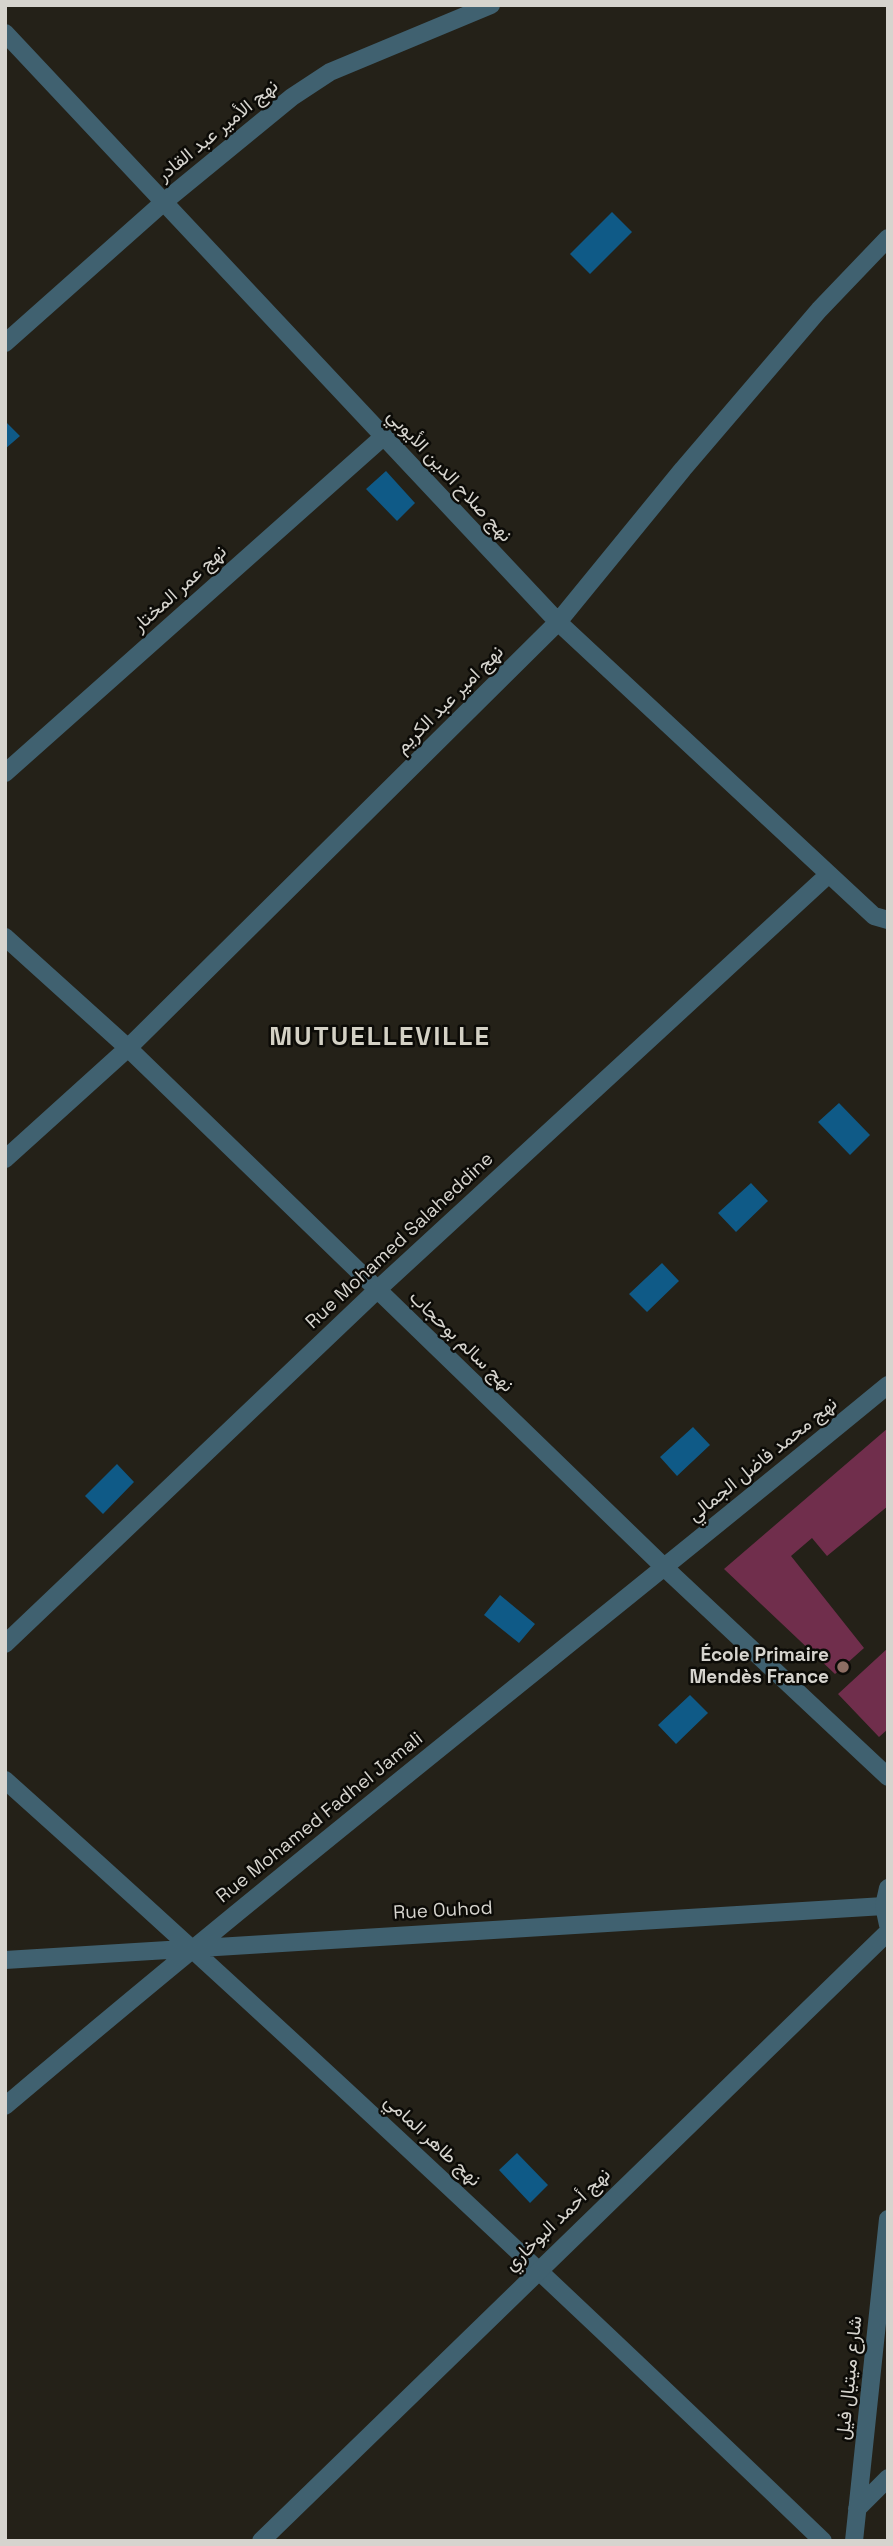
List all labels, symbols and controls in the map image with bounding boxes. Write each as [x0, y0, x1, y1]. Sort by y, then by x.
street label: نهج الأمير عبد القادر [153, 75, 283, 187]
street label: نهج صلاح الدين الأيوبي [382, 405, 516, 547]
street label: نهج عمر المختار [128, 541, 232, 637]
street label: نهج امير عبد الكريم [391, 641, 509, 759]
district label: MUTUELLEVILLE [271, 1022, 489, 1054]
street label: Rue Mohamed Salaheddine [301, 1148, 499, 1334]
street label: نهج سالم بوحجاب [404, 1286, 518, 1398]
street label: نهج محمد فاضل الجمالي [684, 1393, 842, 1527]
place label: École Primaire Mendès France [689, 1645, 829, 1689]
marker: École Primaire Mendès France [835, 1659, 851, 1675]
street label: Rue Mohamed Fadhel Jamali [212, 1728, 428, 1908]
street label: Rue Ouhod [393, 1897, 493, 1925]
street label: نهج طاهر المامي [379, 2090, 485, 2192]
street label: نهج أحمد البوخاري [500, 2164, 616, 2276]
street label: شارع ميتيال فيل [832, 2315, 868, 2441]

